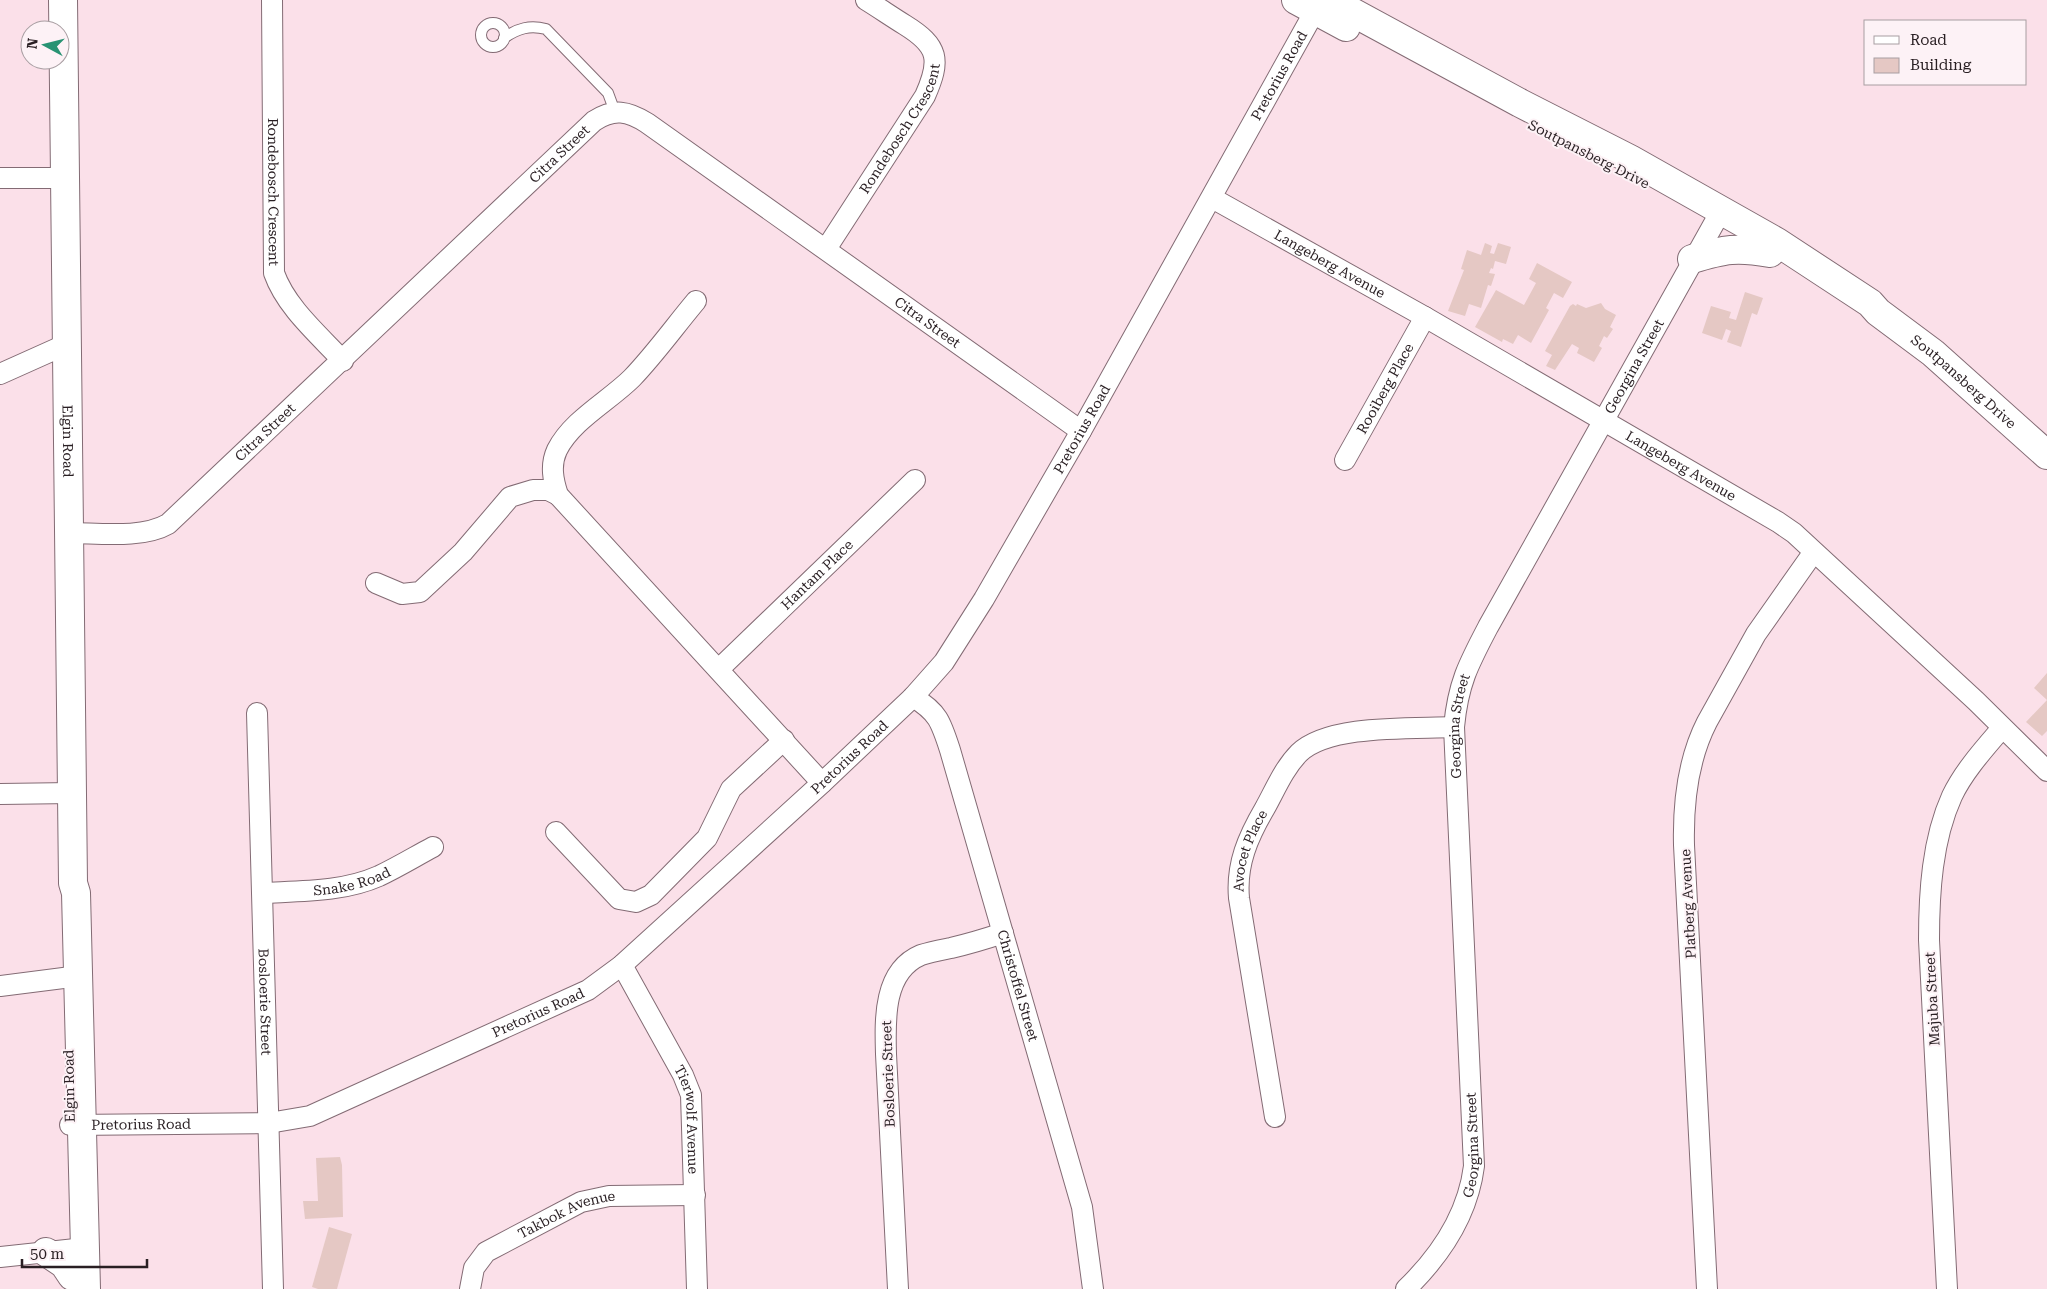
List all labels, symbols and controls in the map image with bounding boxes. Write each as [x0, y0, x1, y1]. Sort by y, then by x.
north arrow [20, 20, 70, 70]
legend [1864, 20, 2027, 85]
street label: Pretorius Road [1248, 28, 1310, 123]
text: Road [1910, 31, 1947, 49]
text: N [23, 37, 41, 50]
text: Building [1910, 56, 1972, 74]
street label: Rondebosch Crescent [856, 63, 943, 196]
street label: Soutpansberg Drive [1526, 116, 1653, 192]
street label: Rondebosch Crescent [265, 118, 282, 266]
street label: Citra Street [526, 122, 593, 186]
street label: Langeberg Avenue [1272, 226, 1388, 301]
street label: Citra Street [892, 293, 964, 351]
street label: Georgina Street [1601, 316, 1667, 416]
street label: Soutpansberg Drive [1908, 331, 2020, 432]
street label: Rooiberg Place [1353, 340, 1417, 436]
street label: Pretorius Road [1050, 382, 1113, 476]
street label: Citra Street [232, 400, 298, 464]
street label: Elgin Road [60, 405, 76, 477]
street label: Langeberg Avenue [1623, 427, 1739, 504]
street label: Hantam Place [778, 536, 856, 613]
street label: Georgina Street [1446, 671, 1473, 779]
street label: Pretorius Road [808, 717, 891, 797]
street label: Avocet Place [1231, 807, 1270, 892]
street label: Platberg Avenue [1677, 848, 1699, 959]
street label: Snake Road [312, 864, 393, 899]
street label: Christoffel Street [994, 928, 1042, 1043]
street label: Bosloerie Street [256, 948, 275, 1056]
street label: Majuba Street [1922, 952, 1942, 1046]
street label: Pretorius Road [489, 985, 587, 1040]
street label: Bosloerie Street [878, 1020, 898, 1128]
street label: Elgin Road [60, 1050, 78, 1122]
street label: Tierwolf Avenue [671, 1062, 701, 1175]
street label: Georgina Street [1459, 1092, 1482, 1200]
street label: Pretorius Road [91, 1116, 191, 1133]
street label: Takbok Avenue [515, 1188, 615, 1242]
scale bar [22, 1236, 148, 1268]
text: 50 m [30, 1245, 65, 1263]

